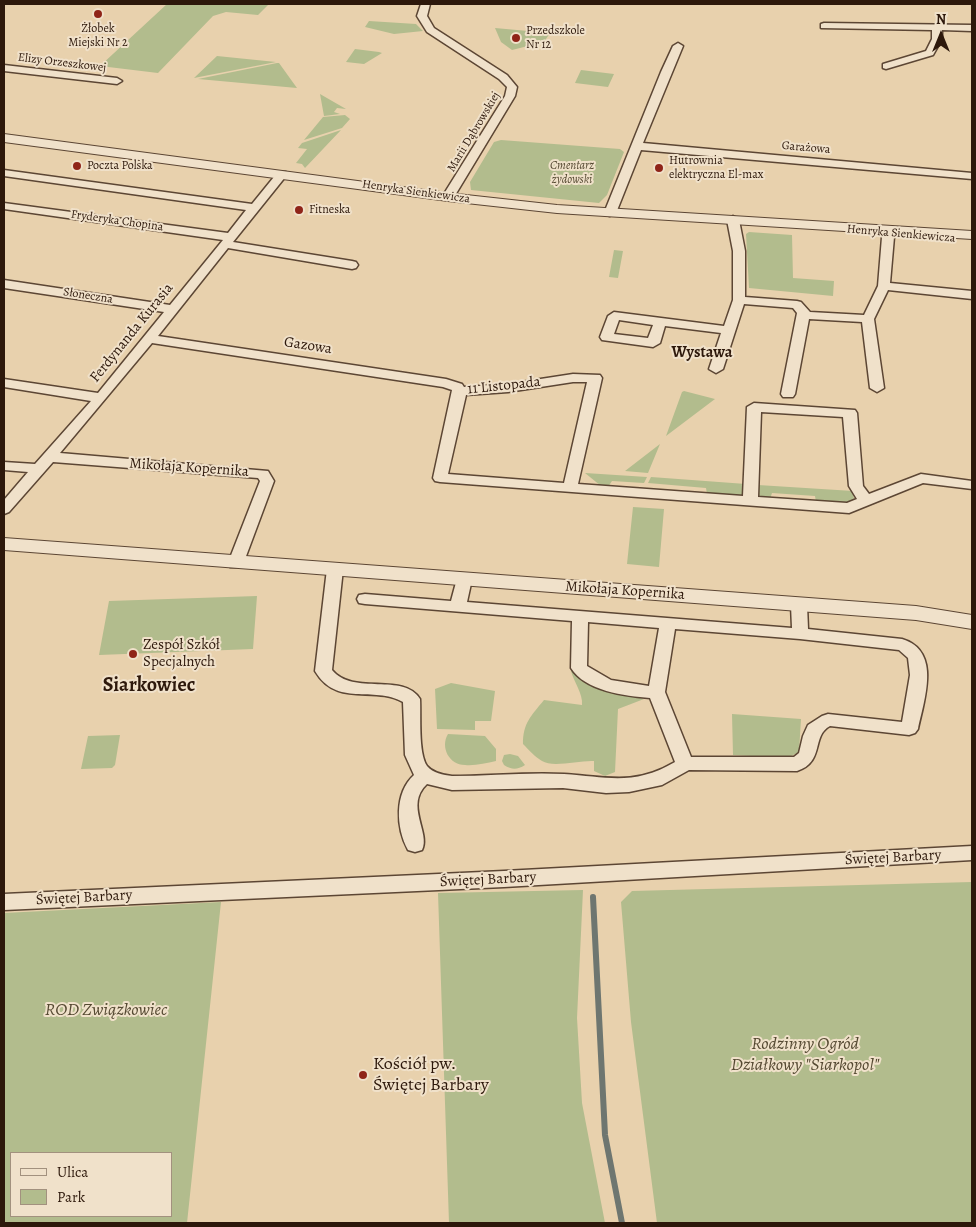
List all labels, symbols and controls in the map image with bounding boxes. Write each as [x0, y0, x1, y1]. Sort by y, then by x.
marker: Żłobek Miejski Nr 2 [92, 8, 104, 20]
north arrow [916, 10, 966, 60]
text: N [936, 10, 946, 29]
place label: Żłobek Miejski Nr 2 [68, 22, 128, 50]
place label: Przedszkole Nr 12 [526, 24, 585, 52]
marker: Przedszkole Nr 12 [510, 32, 522, 44]
street label: Elizy Orzeszkowej [17, 50, 107, 76]
street label: Marii Dąbrowskiej [444, 89, 504, 175]
street label: Garażowa [781, 139, 831, 157]
place label: Hutrownia elektryczna El-max [669, 154, 764, 182]
place label: Poczta Polska [87, 159, 153, 173]
park label: Cmentarz żydowski [550, 159, 594, 187]
marker: Poczta Polska [71, 160, 83, 172]
marker: Hutrownia elektryczna El-max [653, 162, 665, 174]
street label: Henryka Sienkiewicza [361, 177, 471, 207]
place label: Fitneska [309, 203, 350, 217]
marker: Fitneska [293, 204, 305, 216]
street label: Fryderyka Chopina [70, 207, 164, 235]
street label: Henryka Sienkiewicza [846, 222, 956, 246]
street label: Ferdynanda Kurasia [86, 280, 178, 386]
street label: Słoneczna [62, 285, 114, 307]
street label: Gazowa [283, 333, 333, 359]
district label: Wystawa [671, 343, 733, 363]
street label: 11 Listopada [467, 373, 541, 399]
street label: Mikołaja Kopernika [129, 455, 249, 481]
street label: Mikołaja Kopernika [565, 578, 685, 604]
place label: Zespół Szkół Specjalnych [143, 636, 220, 671]
marker: Zespół Szkół Specjalnych [127, 648, 139, 660]
district label: Siarkowiec [103, 674, 195, 698]
street label: Świętej Barbary [844, 846, 942, 870]
street label: Świętej Barbary [439, 868, 537, 892]
street label: Świętej Barbary [35, 886, 133, 910]
park label: ROD Związkowiec [45, 1000, 167, 1022]
park label: Rodzinny Ogród Działkowy "Siarkopol" [731, 1034, 879, 1076]
place label: Kościół pw. Świętej Barbary [373, 1054, 489, 1096]
marker: Kościół pw. Świętej Barbary [357, 1069, 369, 1081]
legend [10, 1152, 172, 1217]
text: Ulica [57, 1162, 88, 1182]
text: Park [57, 1187, 85, 1207]

